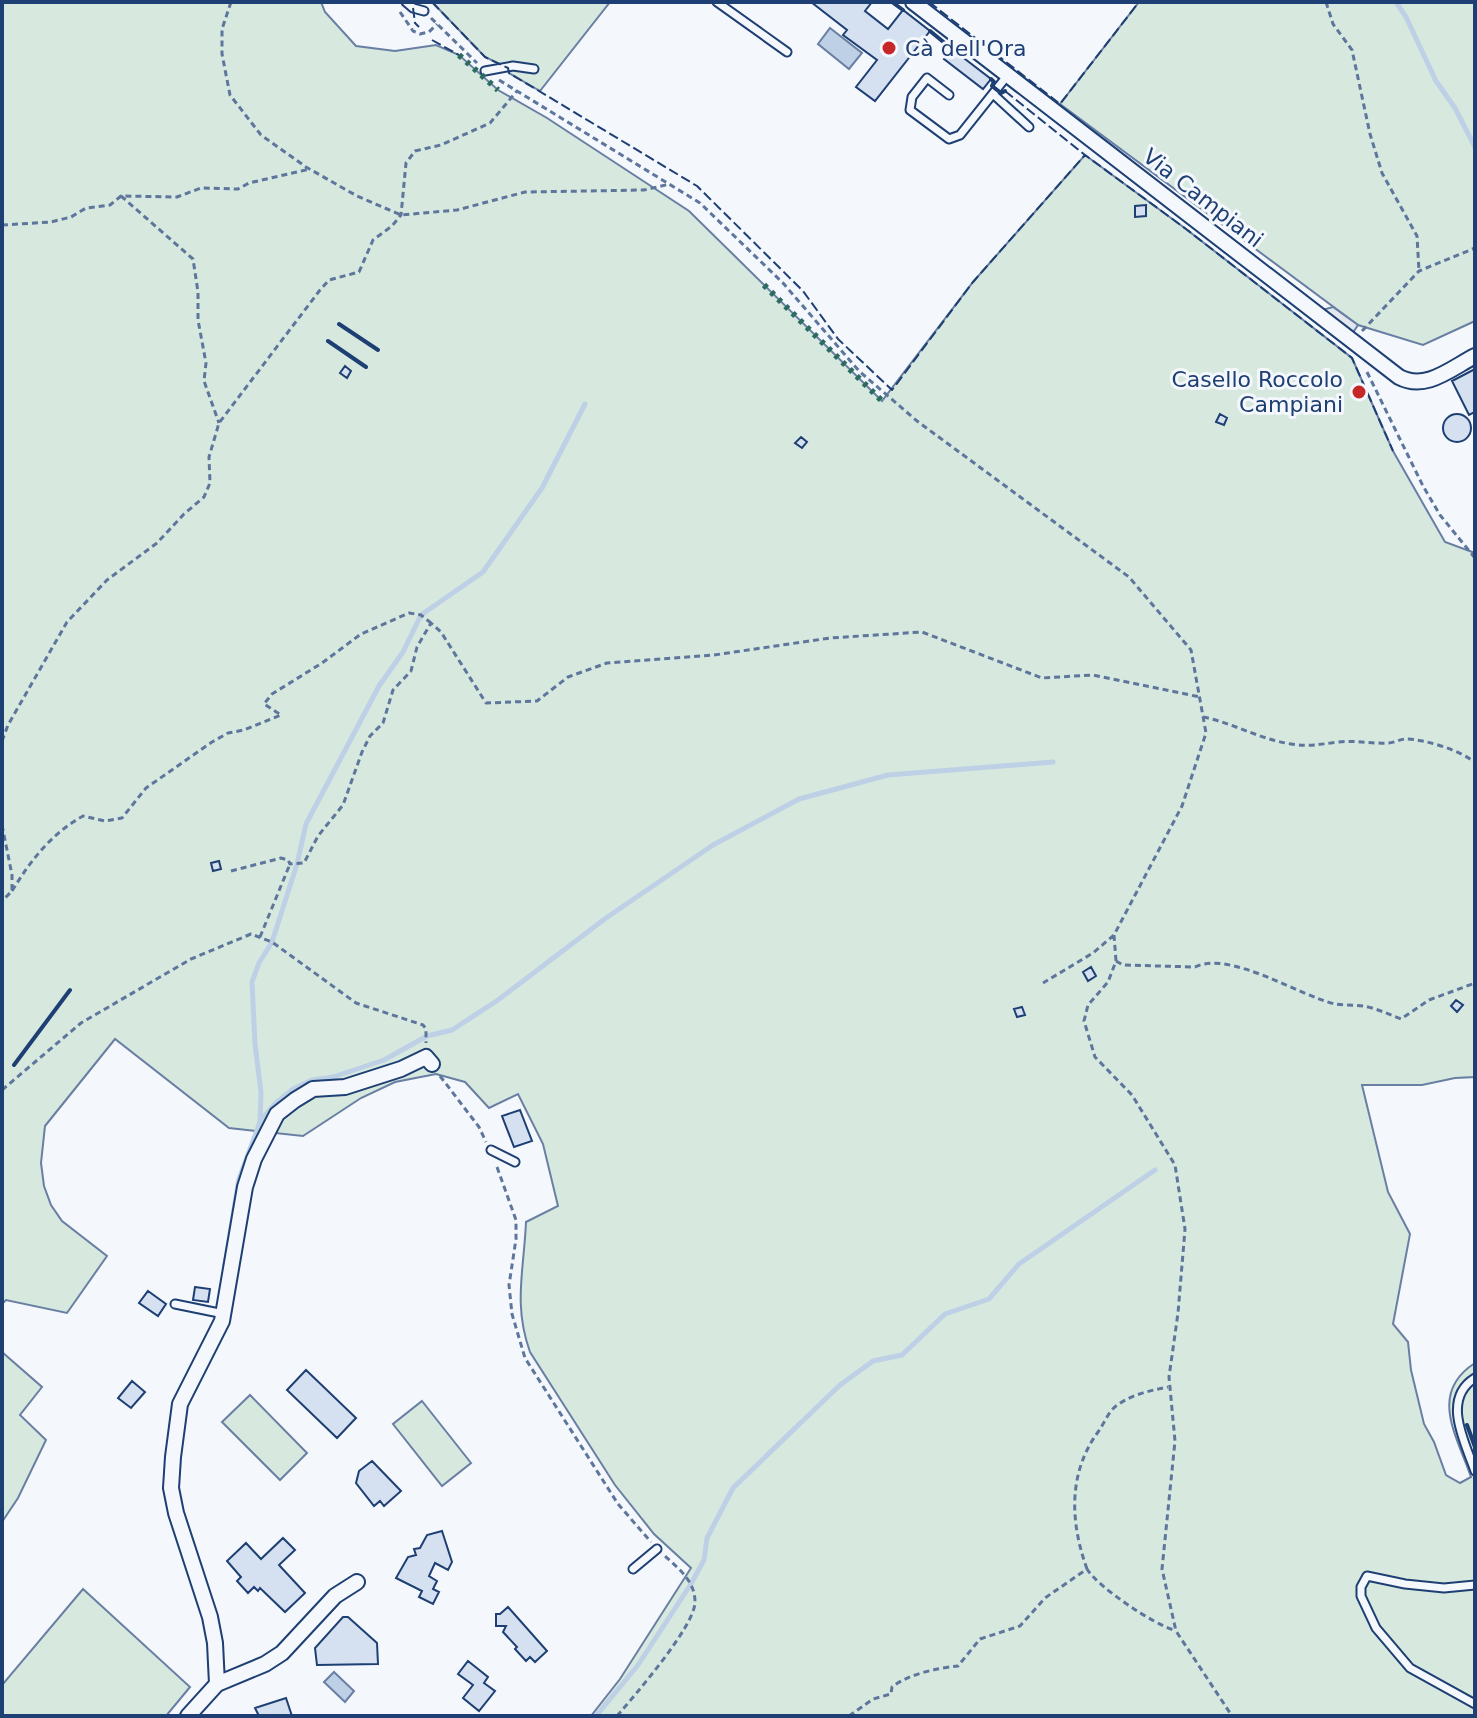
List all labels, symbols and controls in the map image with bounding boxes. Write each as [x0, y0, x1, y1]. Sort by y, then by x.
place label: Cà dell'Ora [905, 36, 1026, 61]
marker: Cà dell'Ora [880, 39, 898, 57]
street label: Via Campiani [1138, 143, 1268, 253]
place label: Casello Roccolo Campiani [1172, 367, 1343, 417]
marker: Casello Roccolo Campiani [1350, 383, 1368, 401]

